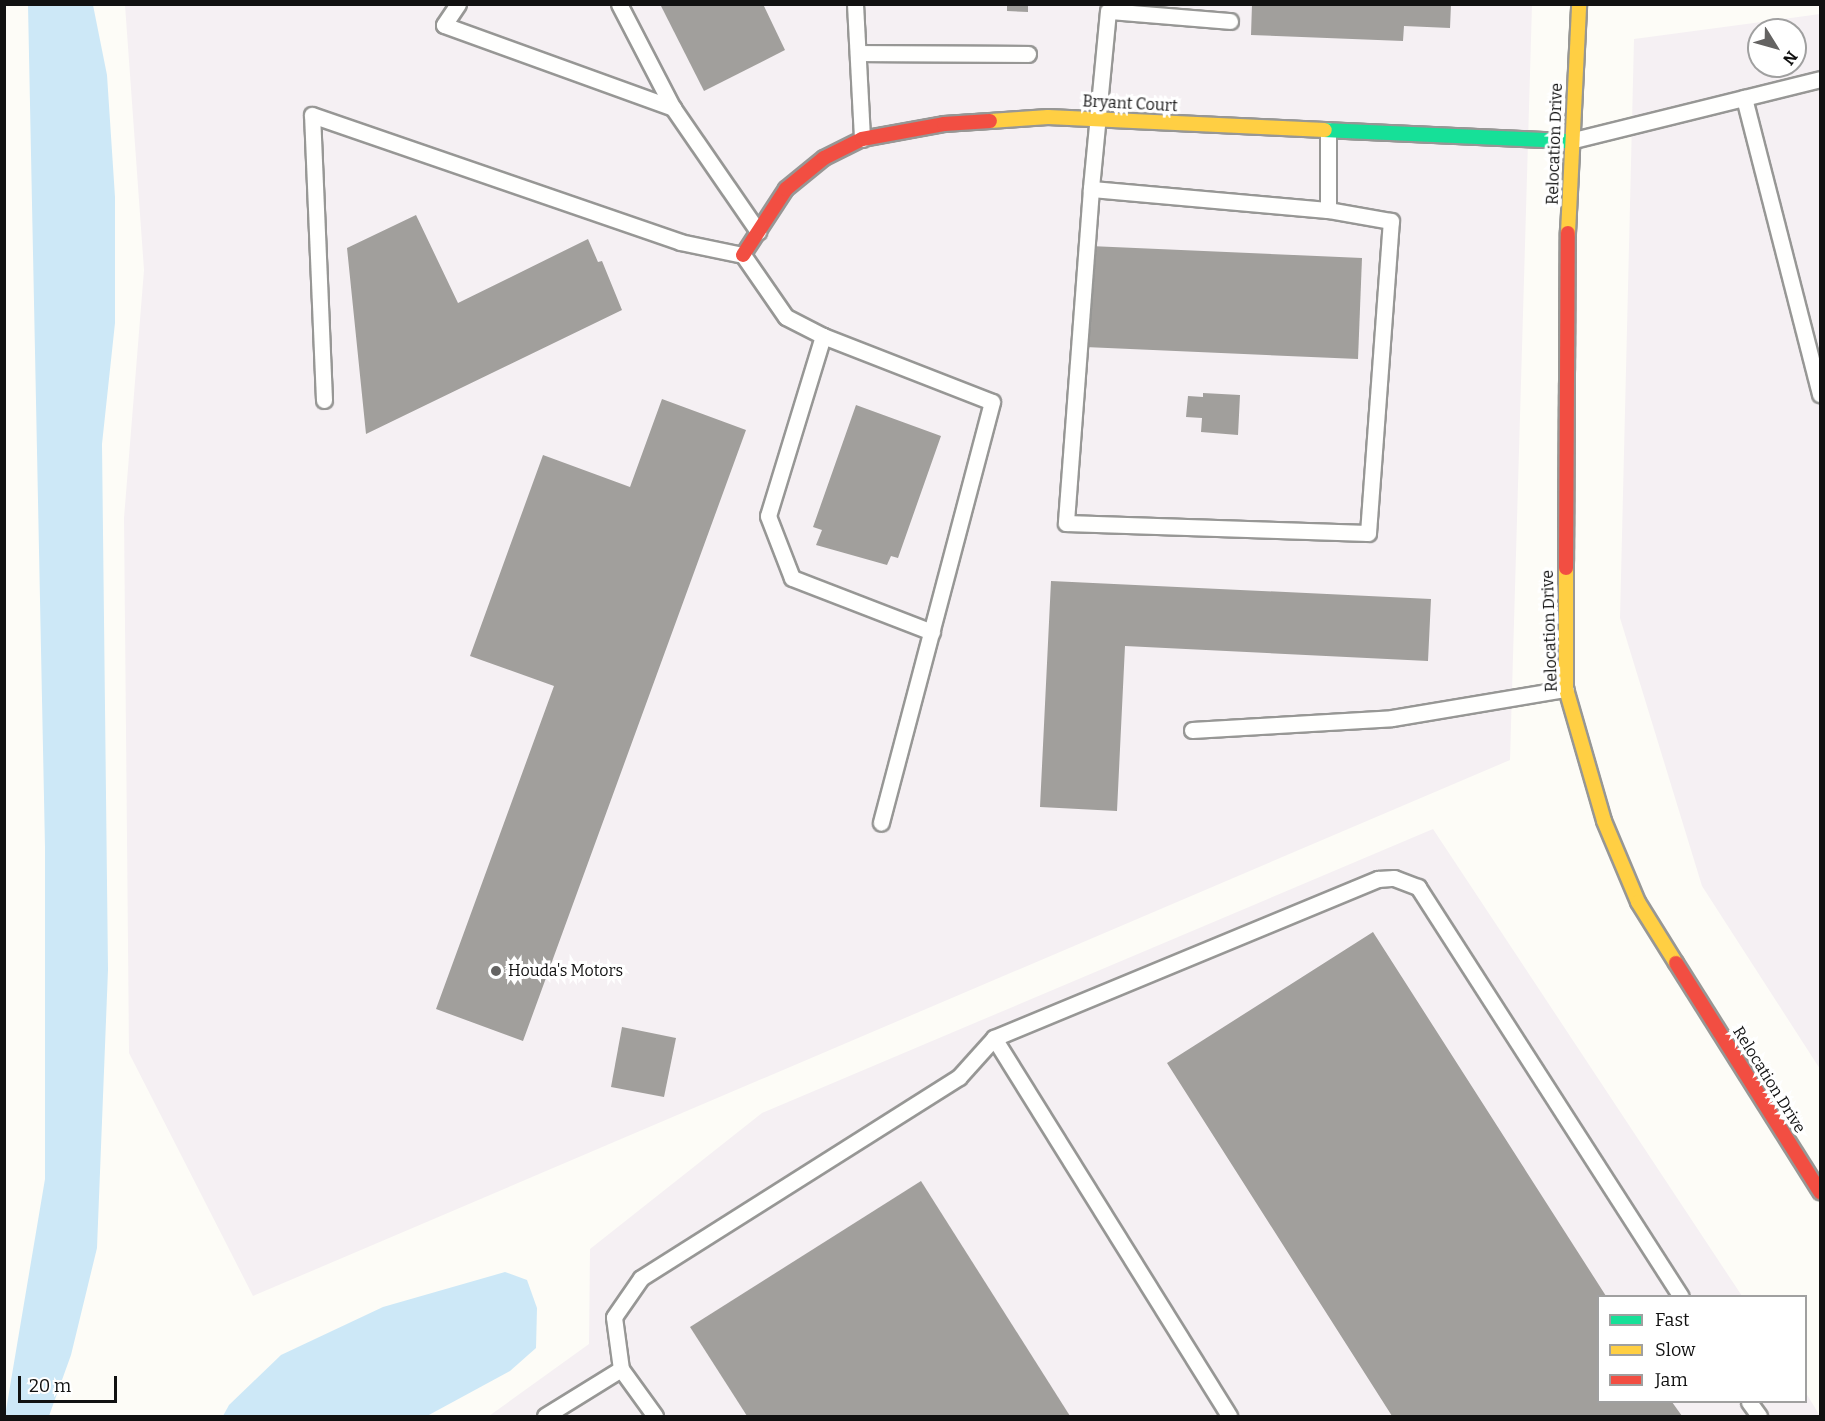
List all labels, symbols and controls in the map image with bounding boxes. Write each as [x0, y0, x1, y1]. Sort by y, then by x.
north arrow [1747, 18, 1807, 78]
text: N [1779, 47, 1801, 69]
street label: Relocation Drive [1543, 83, 1567, 205]
street label: Bryant Court [1082, 92, 1178, 116]
street label: Relocation Drive [1538, 570, 1562, 692]
place label: Houda's Motors [508, 961, 623, 981]
marker: Houda's Motors [489, 964, 503, 978]
street label: Relocation Drive [1729, 1023, 1809, 1137]
legend [1597, 1295, 1807, 1403]
text: Fast [1655, 1309, 1690, 1331]
text: Slow [1655, 1339, 1695, 1361]
scale bar [21, 1364, 120, 1402]
text: Jam [1655, 1369, 1688, 1391]
text: 20 m [29, 1375, 71, 1397]

